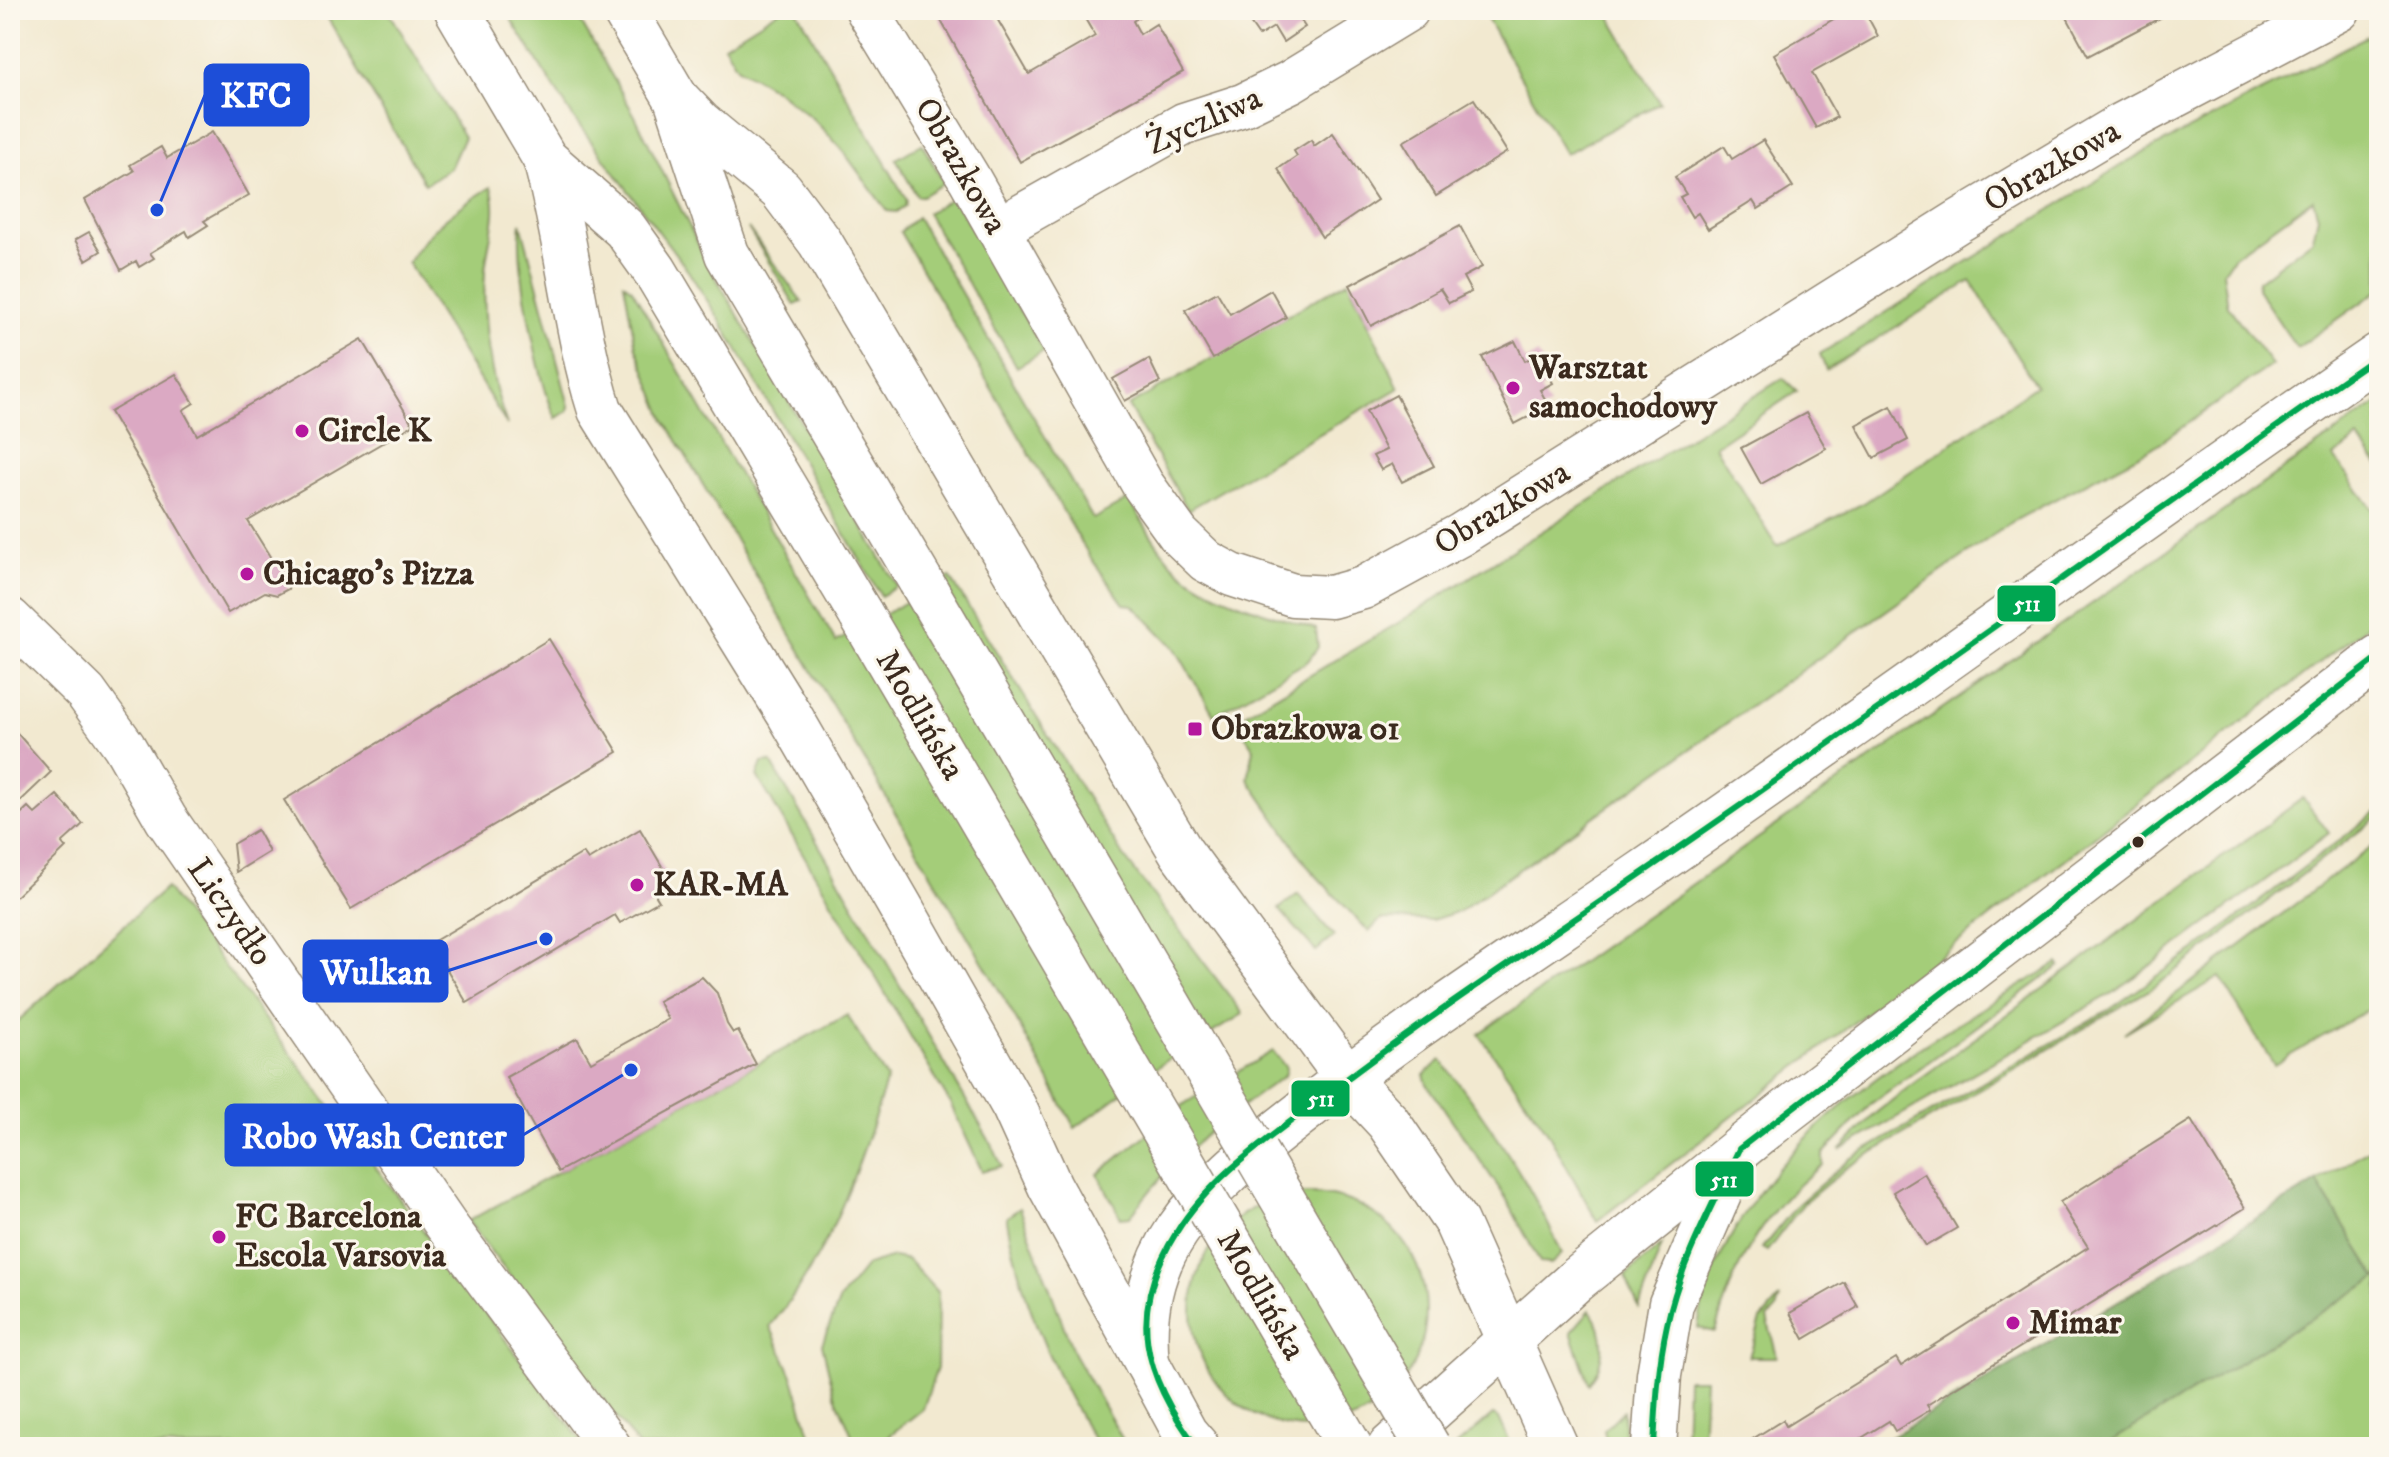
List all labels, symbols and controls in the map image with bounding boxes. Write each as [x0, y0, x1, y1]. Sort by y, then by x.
callout: KFC [205, 65, 308, 125]
text: KFC [220, 74, 292, 119]
street label: Życzliwa [1140, 77, 1269, 165]
street label: Obrazkowa [905, 90, 1017, 242]
street label: Obrazkowa [1976, 110, 2128, 222]
place label: Warsztat samochodowy [1528, 347, 1718, 428]
marker: Warsztat samochodowy [1504, 379, 1522, 397]
place label: Circle K [318, 410, 433, 452]
marker: Circle K [293, 422, 311, 440]
street label: Obrazkowa [1427, 451, 1578, 565]
place label: Chicago's Pizza [263, 553, 474, 595]
marker: Chicago's Pizza [238, 565, 256, 583]
line badge: 511 [1996, 584, 2057, 623]
text: 511 [2012, 591, 2041, 618]
street label: Modlińska [866, 642, 974, 788]
place label: Obrazkowa 01 [1211, 708, 1400, 750]
marker: Obrazkowa 01 [1186, 720, 1204, 738]
unlabelled marker [2130, 834, 2146, 850]
street label: Liczydło [178, 850, 282, 974]
place label: KAR-MA [653, 864, 789, 906]
marker: KAR-MA [628, 876, 646, 894]
callout: Wulkan [304, 941, 447, 1001]
text: Wulkan [319, 951, 432, 996]
line badge: 511 [1290, 1079, 1351, 1118]
text: 511 [1306, 1086, 1335, 1113]
callout: Robo Wash Center [226, 1105, 523, 1165]
text: Robo Wash Center [241, 1115, 507, 1160]
line badge: 511 [1694, 1160, 1755, 1198]
text: 511 [1709, 1167, 1738, 1194]
place label: FC Barcelona Escola Varsovia [235, 1196, 447, 1277]
street label: Modlińska [1207, 1222, 1315, 1368]
marker: FC Barcelona Escola Varsovia [210, 1228, 228, 1246]
place label: Mimar [2029, 1302, 2122, 1344]
marker: Mimar [2004, 1314, 2022, 1332]

